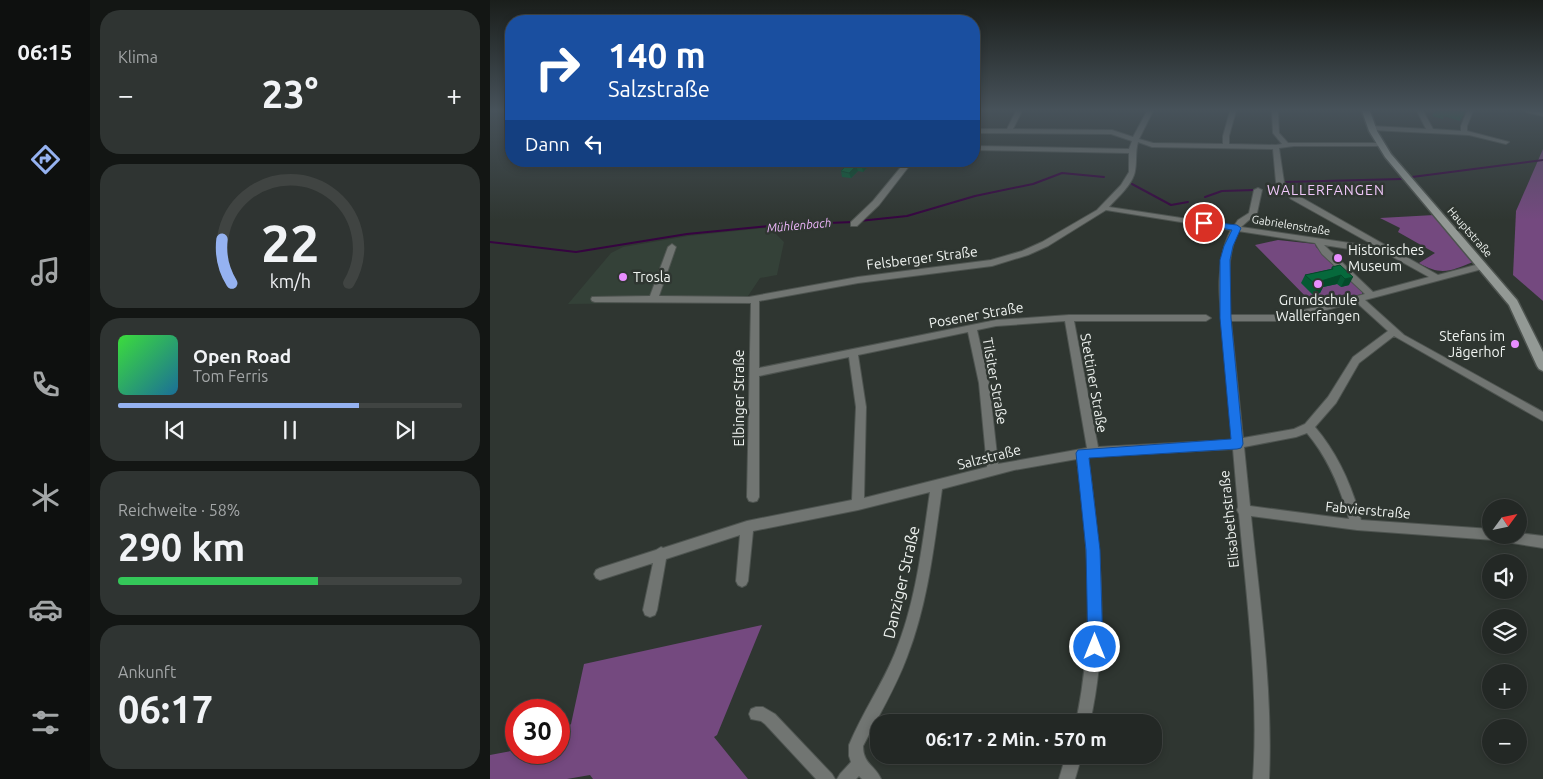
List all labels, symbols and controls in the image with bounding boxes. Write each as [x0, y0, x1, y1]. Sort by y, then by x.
icon: right [525, 35, 590, 100]
text: 140 m [608, 35, 706, 75]
text: 06:15 [17, 39, 73, 64]
text: Klima [118, 48, 158, 66]
text: 23° [262, 73, 318, 115]
text: Salzstraße [608, 76, 710, 101]
text: − [118, 79, 134, 110]
text: + [446, 79, 462, 110]
icon: left [580, 130, 608, 158]
text: Dann [525, 133, 570, 155]
icon: directions [28, 142, 63, 177]
district label: WALLERFANGEN [1267, 182, 1385, 198]
pin [1183, 202, 1225, 244]
street label: Hauptstraße [1445, 205, 1495, 259]
icon: arrive [1190, 209, 1218, 237]
street label: Gabrielenstraße [1251, 213, 1331, 237]
text: 22 [261, 214, 319, 272]
water label: Mühlenbach [766, 216, 832, 234]
place label: Historisches Museum [1348, 242, 1424, 274]
street label: Felsberger Straße [866, 243, 978, 273]
marker: Historisches Museum [1332, 252, 1344, 264]
icon: music [28, 254, 63, 289]
place label: Trosla [633, 269, 671, 285]
text: km/h [269, 271, 311, 291]
marker: Trosla [617, 271, 629, 283]
marker: Grundschule Wallerfangen [1312, 278, 1324, 290]
place label: Grundschule Wallerfangen [1276, 292, 1360, 324]
street label: Posener Straße [927, 299, 1025, 331]
place label: Stefans im Jägerhof [1439, 328, 1506, 360]
street label: Stettiner Straße [1077, 332, 1111, 434]
street label: Tilsiter Straße [979, 336, 1011, 426]
marker: Stefans im Jägerhof [1509, 338, 1521, 350]
text: Open Road [193, 345, 291, 367]
street label: Elbinger Straße [731, 350, 747, 446]
icon: phone [28, 367, 63, 402]
text: Tom Ferris [193, 367, 268, 385]
icon: previous [161, 416, 189, 444]
icon: pause [276, 416, 304, 444]
icon: next [391, 416, 419, 444]
street label: Salzstraße [956, 441, 1022, 473]
street label: Elisabethstraße [1216, 470, 1242, 568]
icon: climate [28, 480, 63, 515]
street label: Fabvierstraße [1325, 498, 1411, 522]
north arrow [1482, 499, 1528, 544]
map controls [1482, 499, 1527, 764]
text: Reichweite · 58% [118, 501, 240, 519]
street label: Danziger Straße [879, 524, 923, 640]
text: 290 km [118, 526, 245, 568]
button: sound [1482, 554, 1527, 599]
icon: car [28, 592, 63, 627]
button: layers [1482, 609, 1527, 654]
position arrow [1068, 620, 1120, 672]
text: Ankunft [118, 663, 176, 681]
button: + [1482, 664, 1527, 709]
text: 06:17 [118, 688, 213, 730]
speed limit sign: 30 [505, 699, 570, 764]
icon: filters [28, 705, 63, 740]
button: − [1482, 719, 1527, 764]
text: 06:17 · 2 Min. · 570 m [925, 728, 1107, 750]

